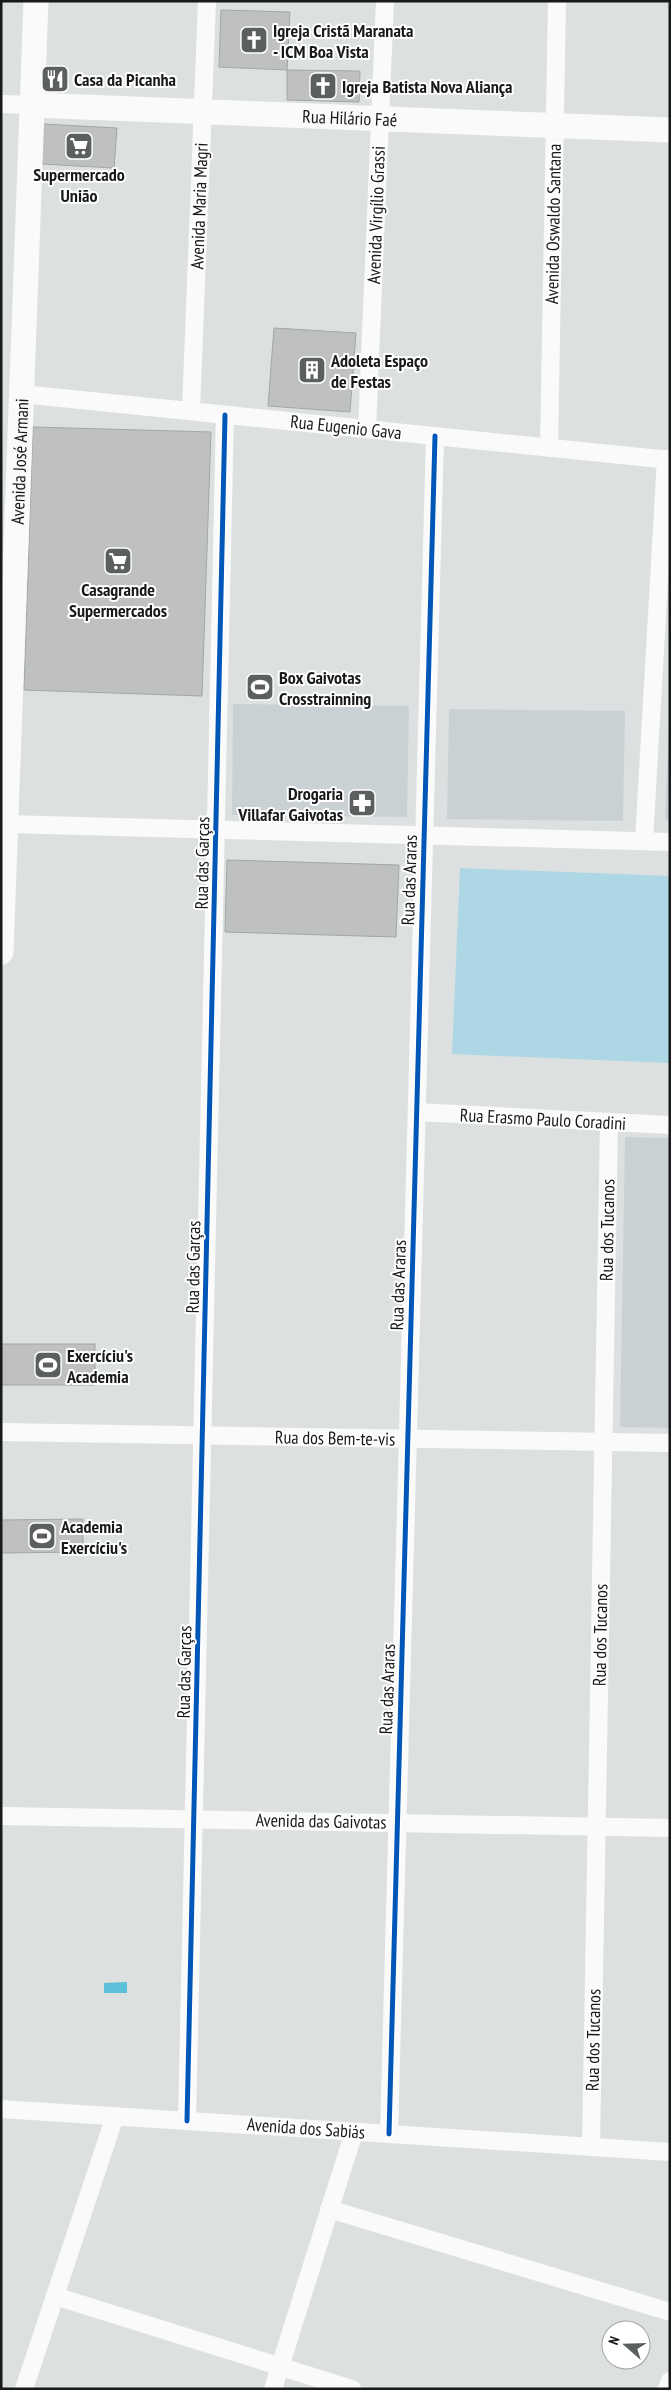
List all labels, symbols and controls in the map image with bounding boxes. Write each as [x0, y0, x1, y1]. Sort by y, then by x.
place label: Igreja Cristã Maranata - ICM Boa Vista [273, 19, 414, 63]
church icon: Igreja Cristã Maranata - ICM Boa Vista [239, 25, 269, 55]
restaurant icon: Casa da Picanha [40, 64, 70, 94]
place label: Casa da Picanha [74, 68, 176, 91]
church icon: Igreja Batista Nova Aliança [308, 71, 338, 101]
place label: Igreja Batista Nova Aliança [342, 75, 513, 98]
street label: Rua Hilário Faé [302, 104, 398, 131]
supermarket icon: Supermercado União [64, 131, 94, 161]
street label: Avenida Maria Magri [185, 142, 213, 270]
street label: Avenida Oswaldo Santana [540, 144, 566, 304]
street label: Avenida Virgílio Grassi [362, 146, 390, 284]
place label: Supermercado União [33, 163, 125, 207]
place label: Adoleta Espaço de Festas [330, 349, 428, 393]
building icon: Adoleta Espaço de Festas [297, 355, 327, 385]
street label: Avenida José Armani [5, 398, 33, 525]
street label: Rua Eugenio Gava [289, 410, 403, 444]
supermarket icon: Casagrande Supermercados [103, 546, 133, 576]
place label: Casagrande Supermercados [69, 578, 167, 622]
place label: Box Gaivotas Crosstrainning [279, 666, 371, 710]
sports icon: Box Gaivotas Crosstrainning [245, 672, 275, 702]
place label: Drogaria Villafar Gaivotas [237, 782, 343, 826]
pharmacy icon: Drogaria Villafar Gaivotas [347, 788, 377, 818]
street label: Rua das Garças [190, 816, 214, 910]
street label: Rua das Araras [396, 834, 422, 926]
street label: Rua Erasmo Paulo Coradini [459, 1103, 627, 1135]
street label: Rua dos Tucanos [595, 1179, 619, 1281]
street label: Rua das Garças [181, 1220, 205, 1314]
street label: Rua das Araras [385, 1239, 411, 1331]
place label: Exercíciu's Academia [66, 1344, 133, 1388]
sports icon: Exercíciu's Academia [33, 1350, 63, 1380]
street label: Rua dos Bem-te-vis [275, 1425, 395, 1451]
place label: Academia Exercíciu's [60, 1515, 127, 1559]
sports icon: Academia Exercíciu's [27, 1521, 57, 1551]
street label: Rua dos Tucanos [588, 1584, 612, 1686]
street label: Rua das Garças [172, 1625, 196, 1719]
street label: Rua das Araras [374, 1643, 400, 1735]
street label: Avenida das Gaivotas [255, 1808, 387, 1834]
street label: Rua dos Tucanos [581, 1989, 605, 2091]
street label: Avenida dos Sabiás [246, 2112, 366, 2144]
north arrow [601, 2320, 651, 2370]
text: N [604, 2334, 624, 2347]

